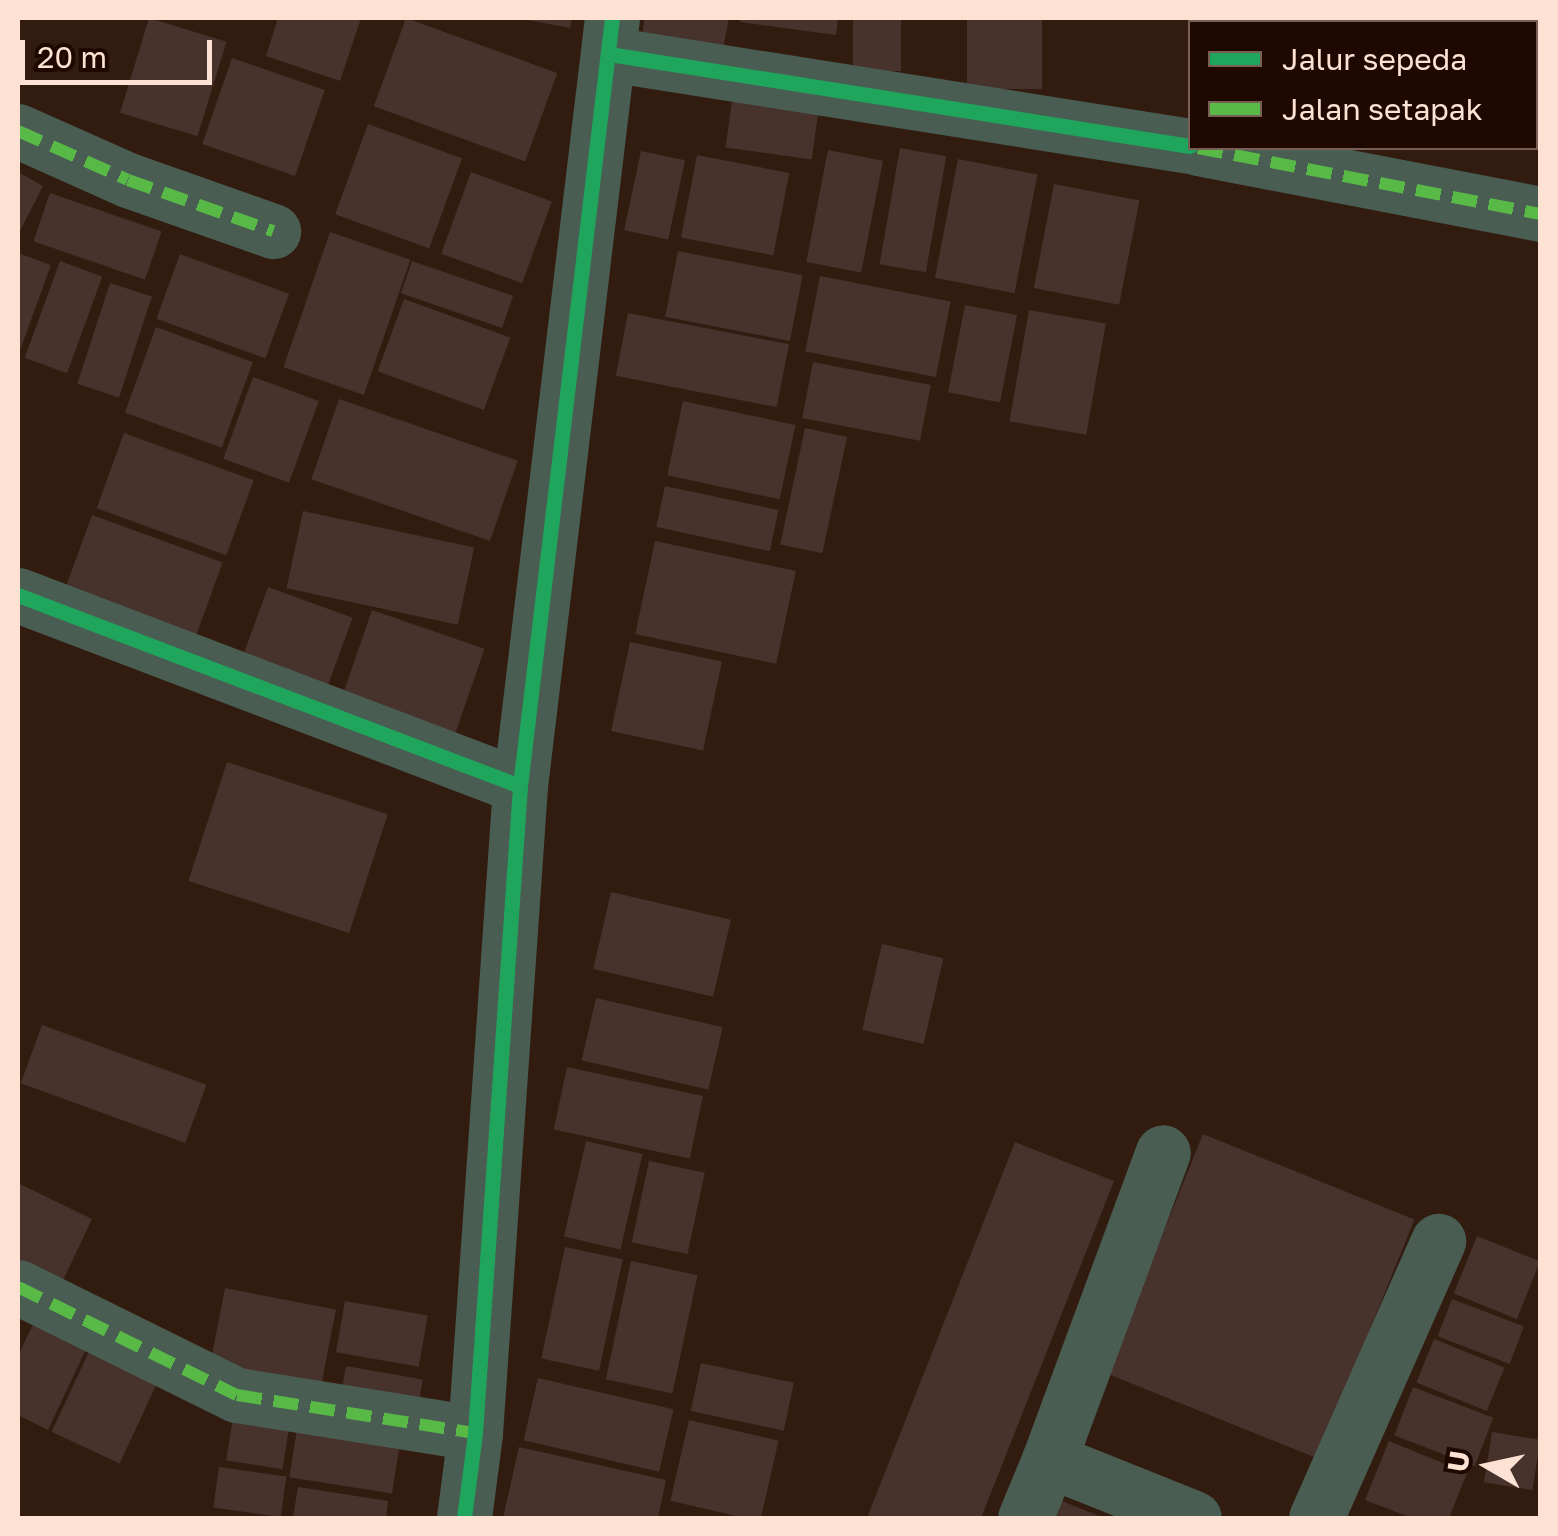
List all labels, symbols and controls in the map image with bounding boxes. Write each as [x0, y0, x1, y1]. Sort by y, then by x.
scale bar [25, 20, 218, 82]
legend [1188, 20, 1538, 150]
text: 20 m [37, 39, 107, 75]
text: Jalur sepeda [1282, 41, 1467, 77]
text: Jalan setapak [1282, 91, 1483, 127]
north arrow [1438, 1416, 1538, 1516]
text: U [1440, 1449, 1476, 1474]

